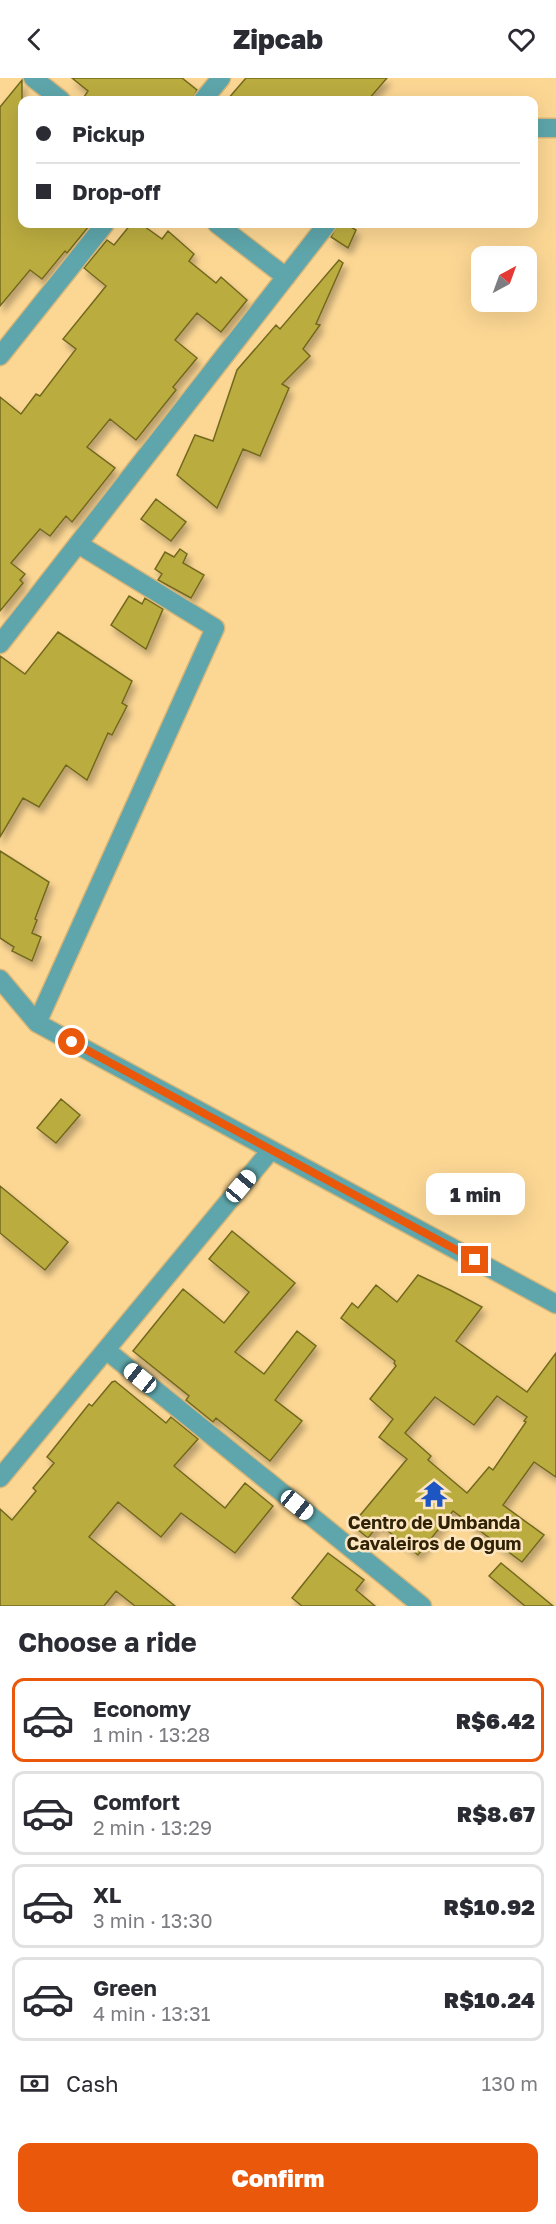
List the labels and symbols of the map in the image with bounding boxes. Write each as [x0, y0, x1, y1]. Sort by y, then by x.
north arrow [471, 246, 537, 312]
route start [58, 1028, 85, 1055]
car [223, 1166, 259, 1206]
callout: 1 min [426, 1173, 524, 1215]
route end [461, 1246, 488, 1273]
car [120, 1360, 160, 1396]
temple icon: Centro de Umbanda Cavaleiros de Ogum [419, 1479, 449, 1509]
car [277, 1487, 317, 1523]
place label: Centro de Umbanda Cavaleiros de Ogum [347, 1511, 521, 1554]

